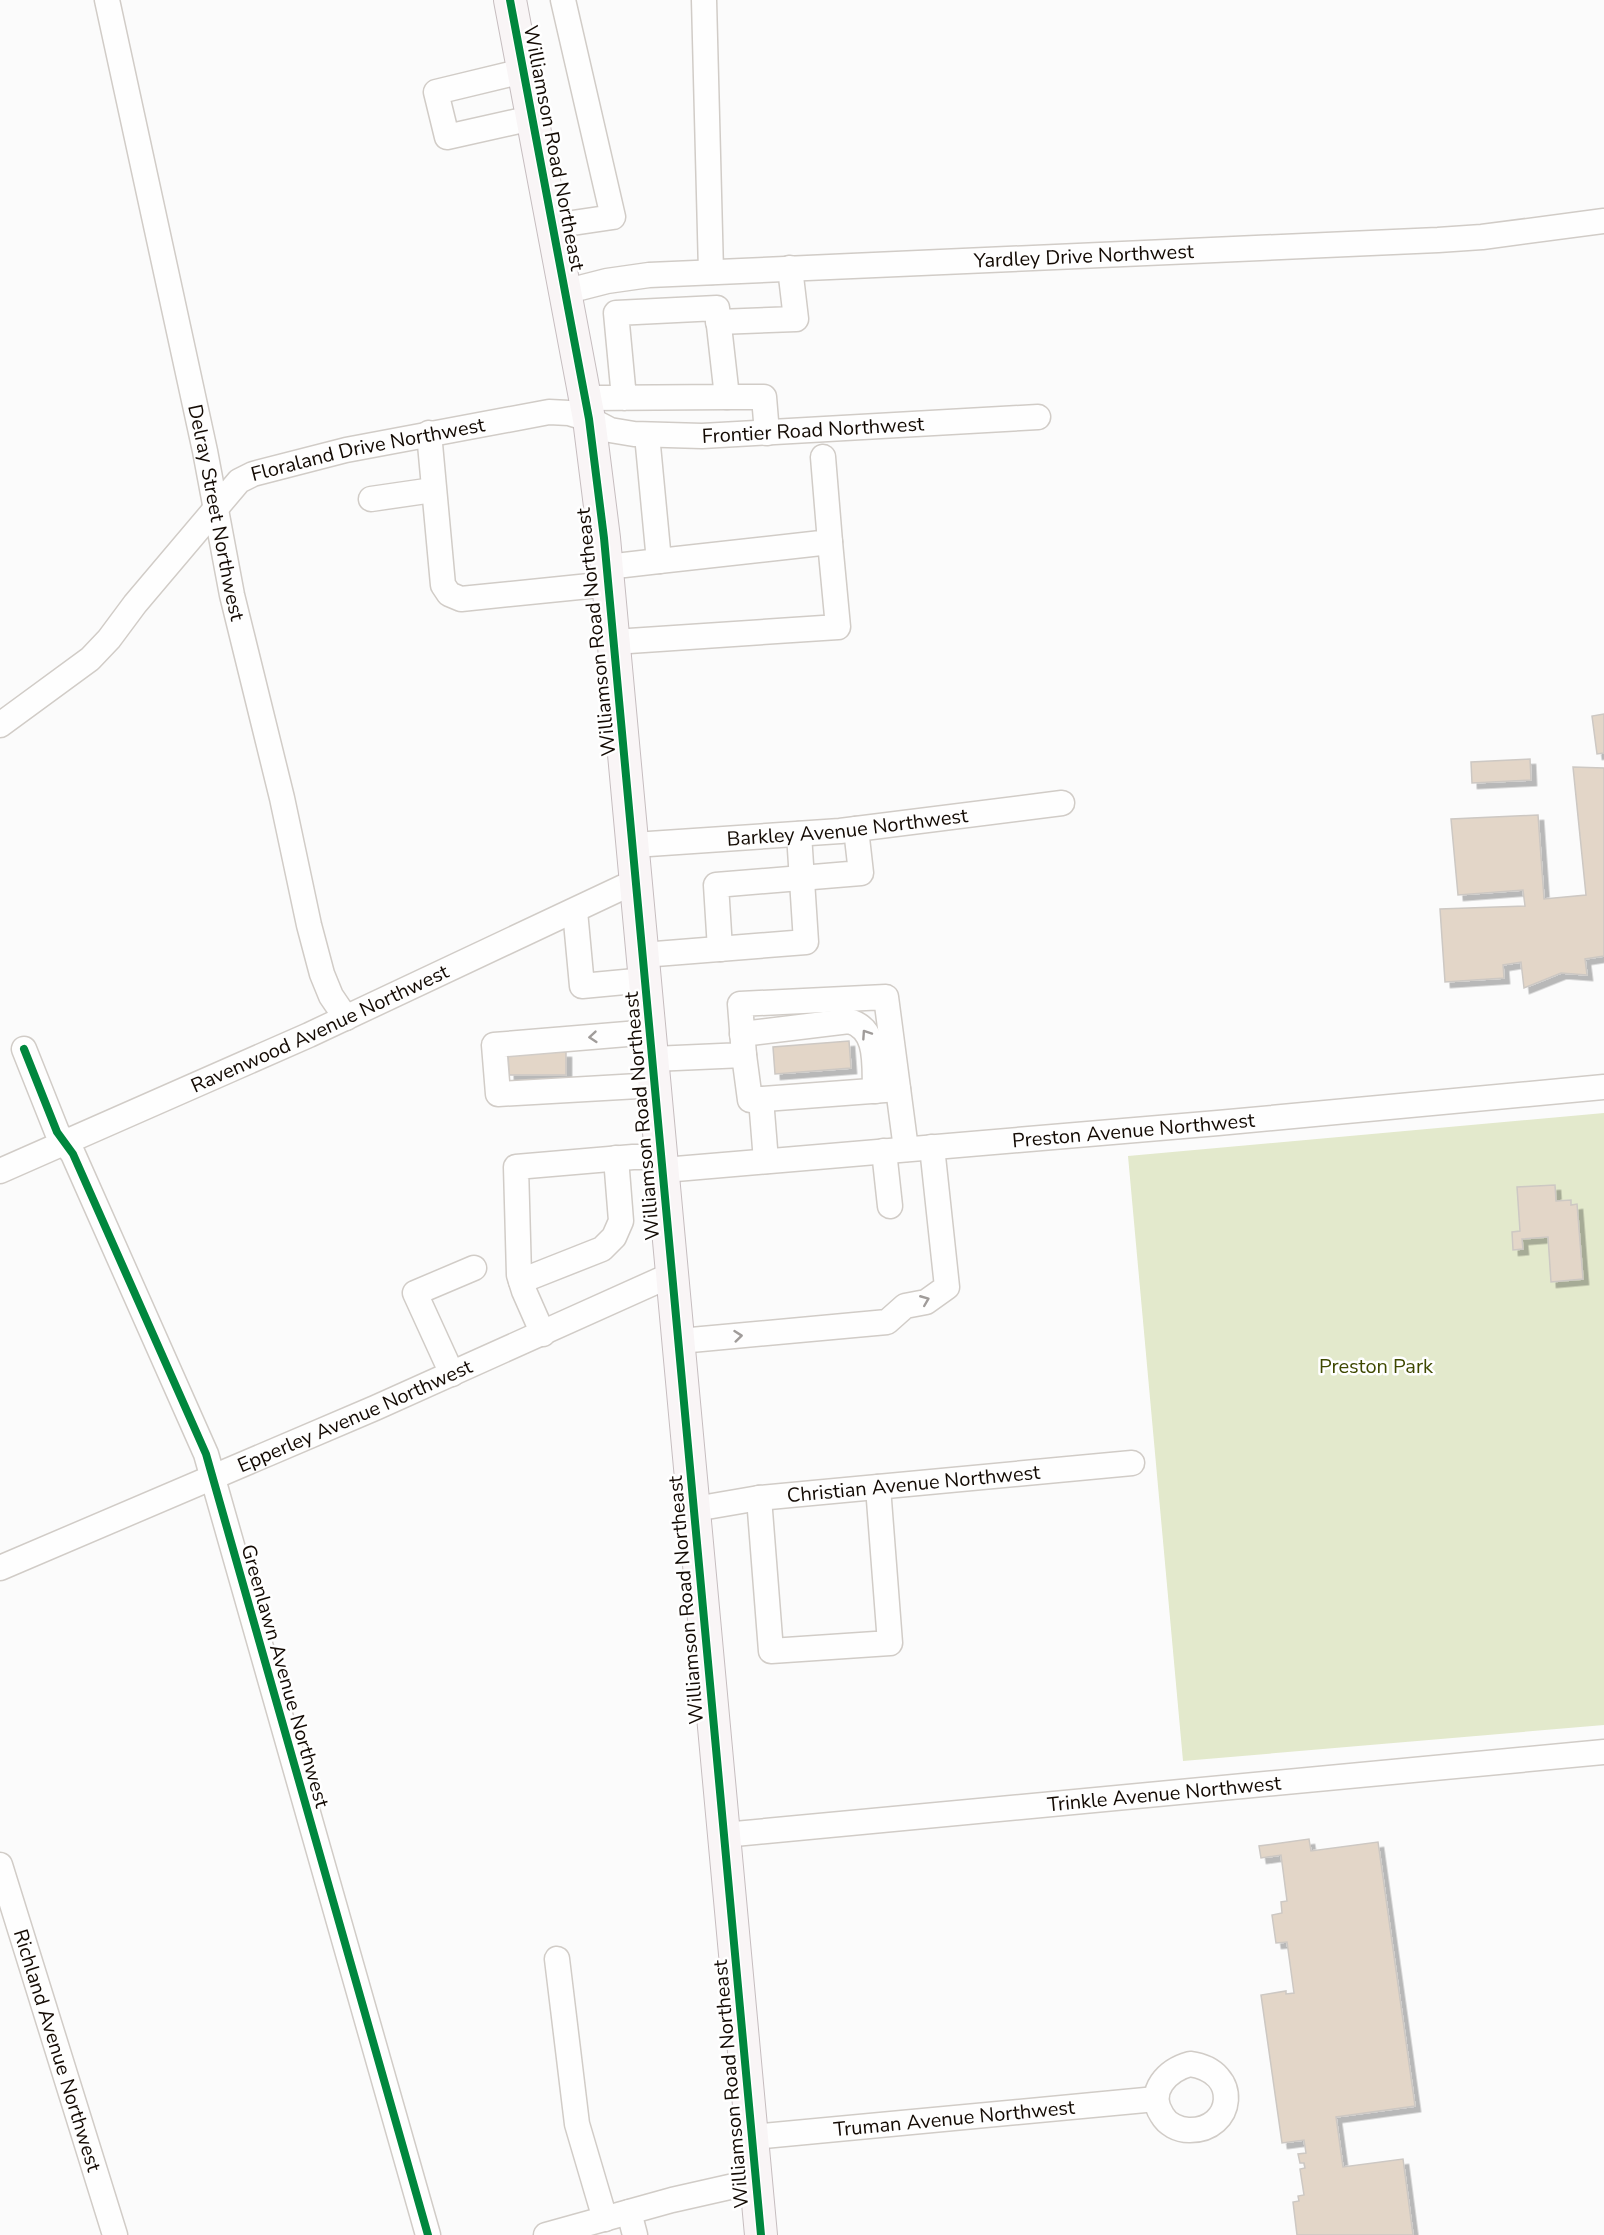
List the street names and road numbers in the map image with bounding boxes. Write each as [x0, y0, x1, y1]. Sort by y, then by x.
street label: Williamson Road Northeast [517, 23, 591, 274]
street label: Yardley Drive Northwest [972, 237, 1195, 274]
street label: Delray Street Northwest [182, 402, 252, 624]
street label: Frontier Road Northwest [701, 410, 926, 449]
street label: Floraland Drive Northwest [248, 411, 488, 488]
street label: Williamson Road Northeast [569, 506, 622, 757]
street label: Barkley Avenue Northwest [726, 801, 970, 852]
street label: Ravenwood Avenue Northwest [186, 957, 454, 1099]
street label: Williamson Road Northeast [618, 990, 666, 1241]
street label: Preston Avenue Northwest [1011, 1106, 1257, 1154]
street label: Epperley Avenue Northwest [233, 1352, 477, 1479]
street label: Christian Avenue Northwest [786, 1458, 1042, 1509]
street label: Williamson Road Northeast [662, 1474, 710, 1725]
street label: Greenlawn Avenue Northwest [234, 1541, 336, 1812]
street label: Trinkle Avenue Northwest [1046, 1769, 1283, 1818]
street label: Richland Avenue Northwest [7, 1926, 108, 2176]
street label: Williamson Road Northeast [707, 1958, 755, 2209]
street label: Truman Avenue Northwest [832, 2093, 1077, 2143]

